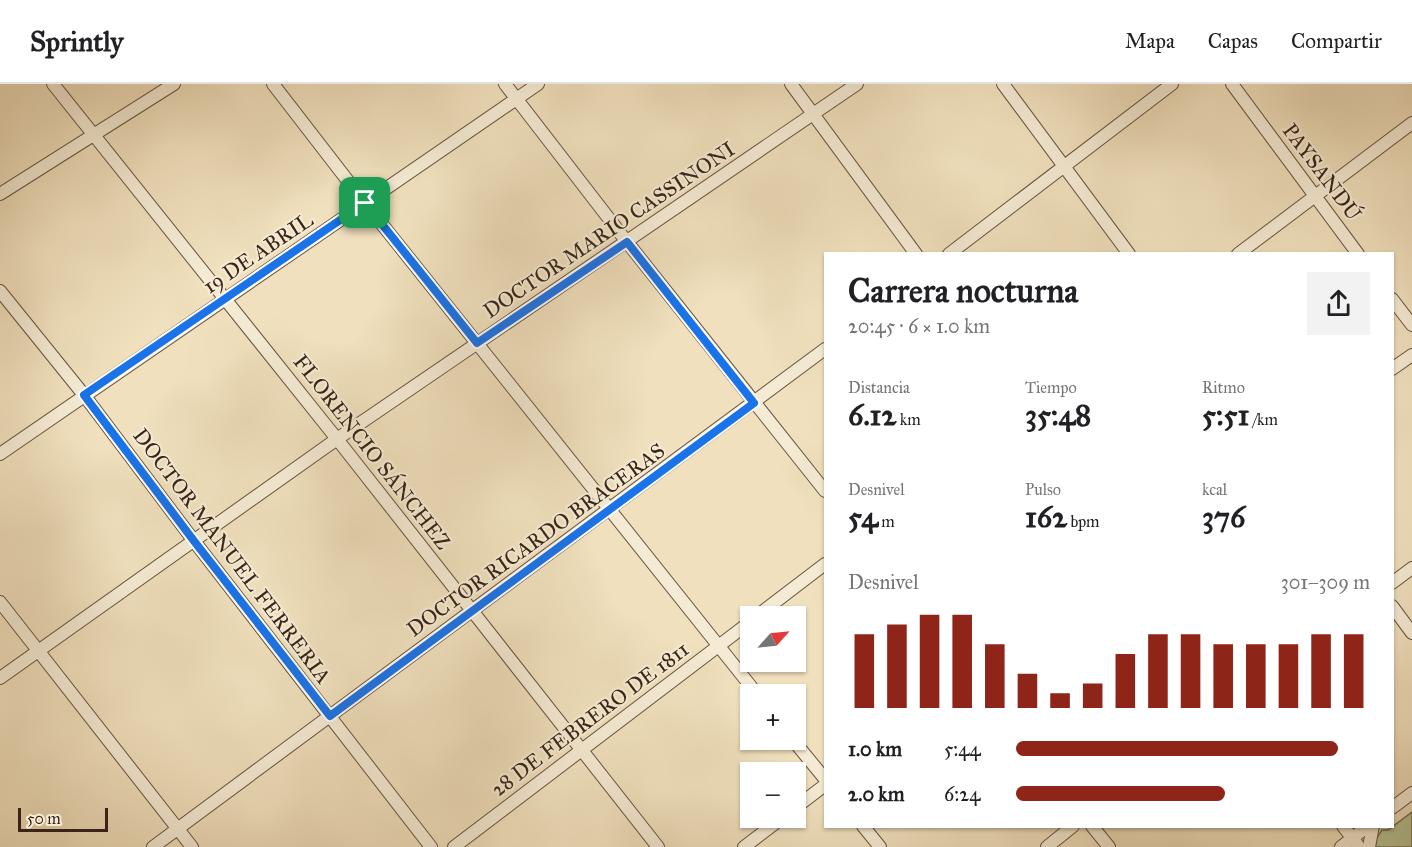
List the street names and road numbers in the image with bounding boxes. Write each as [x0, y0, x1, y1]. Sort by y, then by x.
street label: PAYSANDÚ [1277, 118, 1368, 226]
street label: DOCTOR MARIO CASSINONI [478, 136, 740, 324]
street label: 19 DE ABRIL [198, 206, 318, 299]
street label: FLORENCIO SÁNCHEZ [288, 349, 456, 555]
street label: DOCTOR MANUEL FERRERIA [127, 423, 337, 689]
street label: DOCTOR RICARDO BRACERAS [402, 438, 670, 642]
street label: 28 DE FEBRERO DE 1811 [486, 636, 694, 802]

